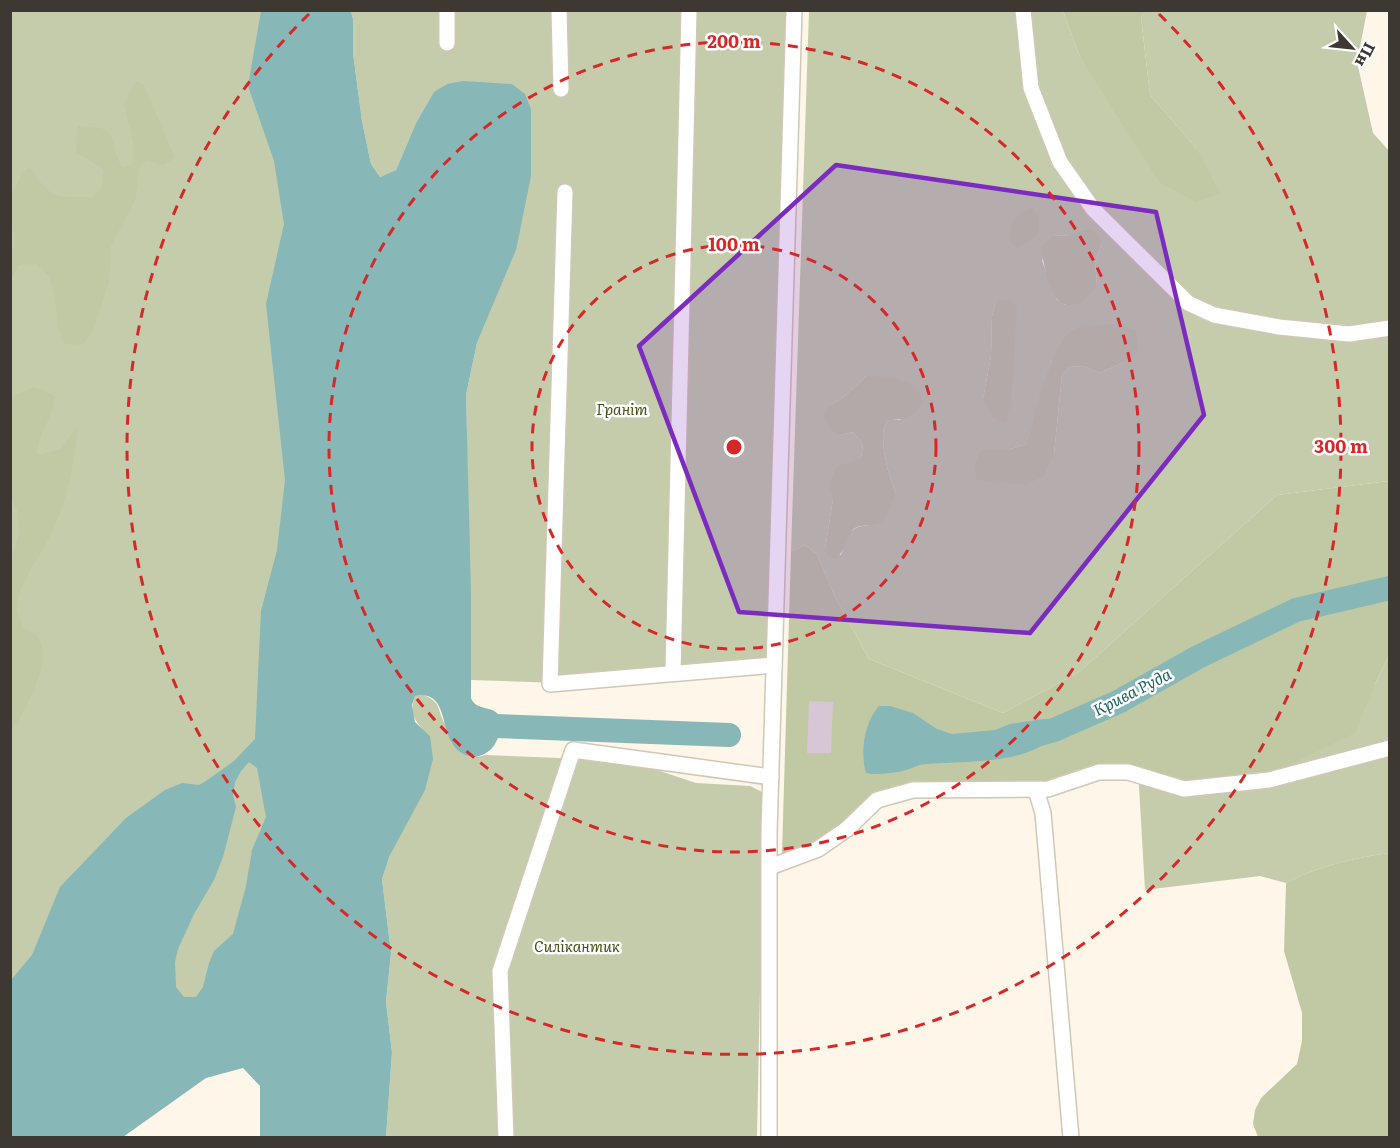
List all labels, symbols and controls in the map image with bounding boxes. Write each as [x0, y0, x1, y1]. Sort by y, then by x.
north arrow [1322, 18, 1382, 78]
text: 200 m [707, 27, 761, 54]
text: Пн [1350, 39, 1383, 72]
text: 100 m [708, 230, 760, 257]
park label: Граніт [596, 397, 648, 420]
text: 300 m [1314, 432, 1368, 459]
centre of rings [724, 437, 744, 457]
water label: Крива Руда [1088, 661, 1176, 721]
park label: Силікантик [534, 934, 620, 957]

